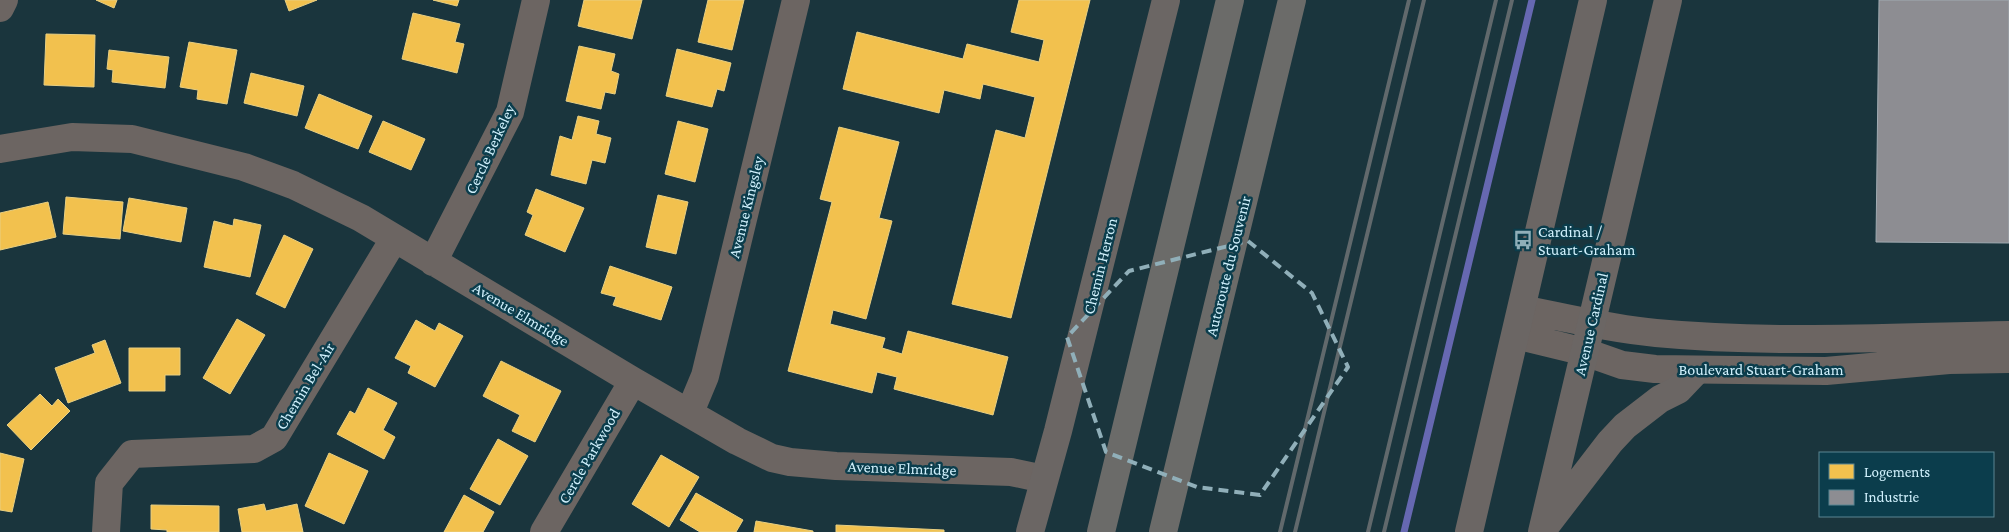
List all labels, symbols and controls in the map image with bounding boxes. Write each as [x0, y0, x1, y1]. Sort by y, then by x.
street label: Cercle Berkeley [462, 101, 519, 197]
street label: Avenue Kingsley [725, 154, 768, 260]
street label: Autoroute du Souvenir [1202, 194, 1254, 338]
street label: Chemin Herron [1080, 216, 1120, 316]
place label: Cardinal / Stuart-Graham [1538, 223, 1635, 258]
bus stop icon: Cardinal / Stuart-Graham [1512, 229, 1534, 251]
street label: Avenue Cardinal [1571, 271, 1611, 377]
street label: Avenue Elmridge [469, 279, 572, 350]
street label: Chemin Bel-Air [272, 339, 338, 433]
street label: Boulevard Stuart-Graham [1678, 361, 1844, 378]
street label: Cercle Parkwood [555, 405, 623, 506]
legend [1819, 452, 1994, 517]
street label: Avenue Elmridge [847, 458, 957, 479]
text: Logements [1864, 464, 1930, 481]
text: Industrie [1864, 489, 1920, 505]

